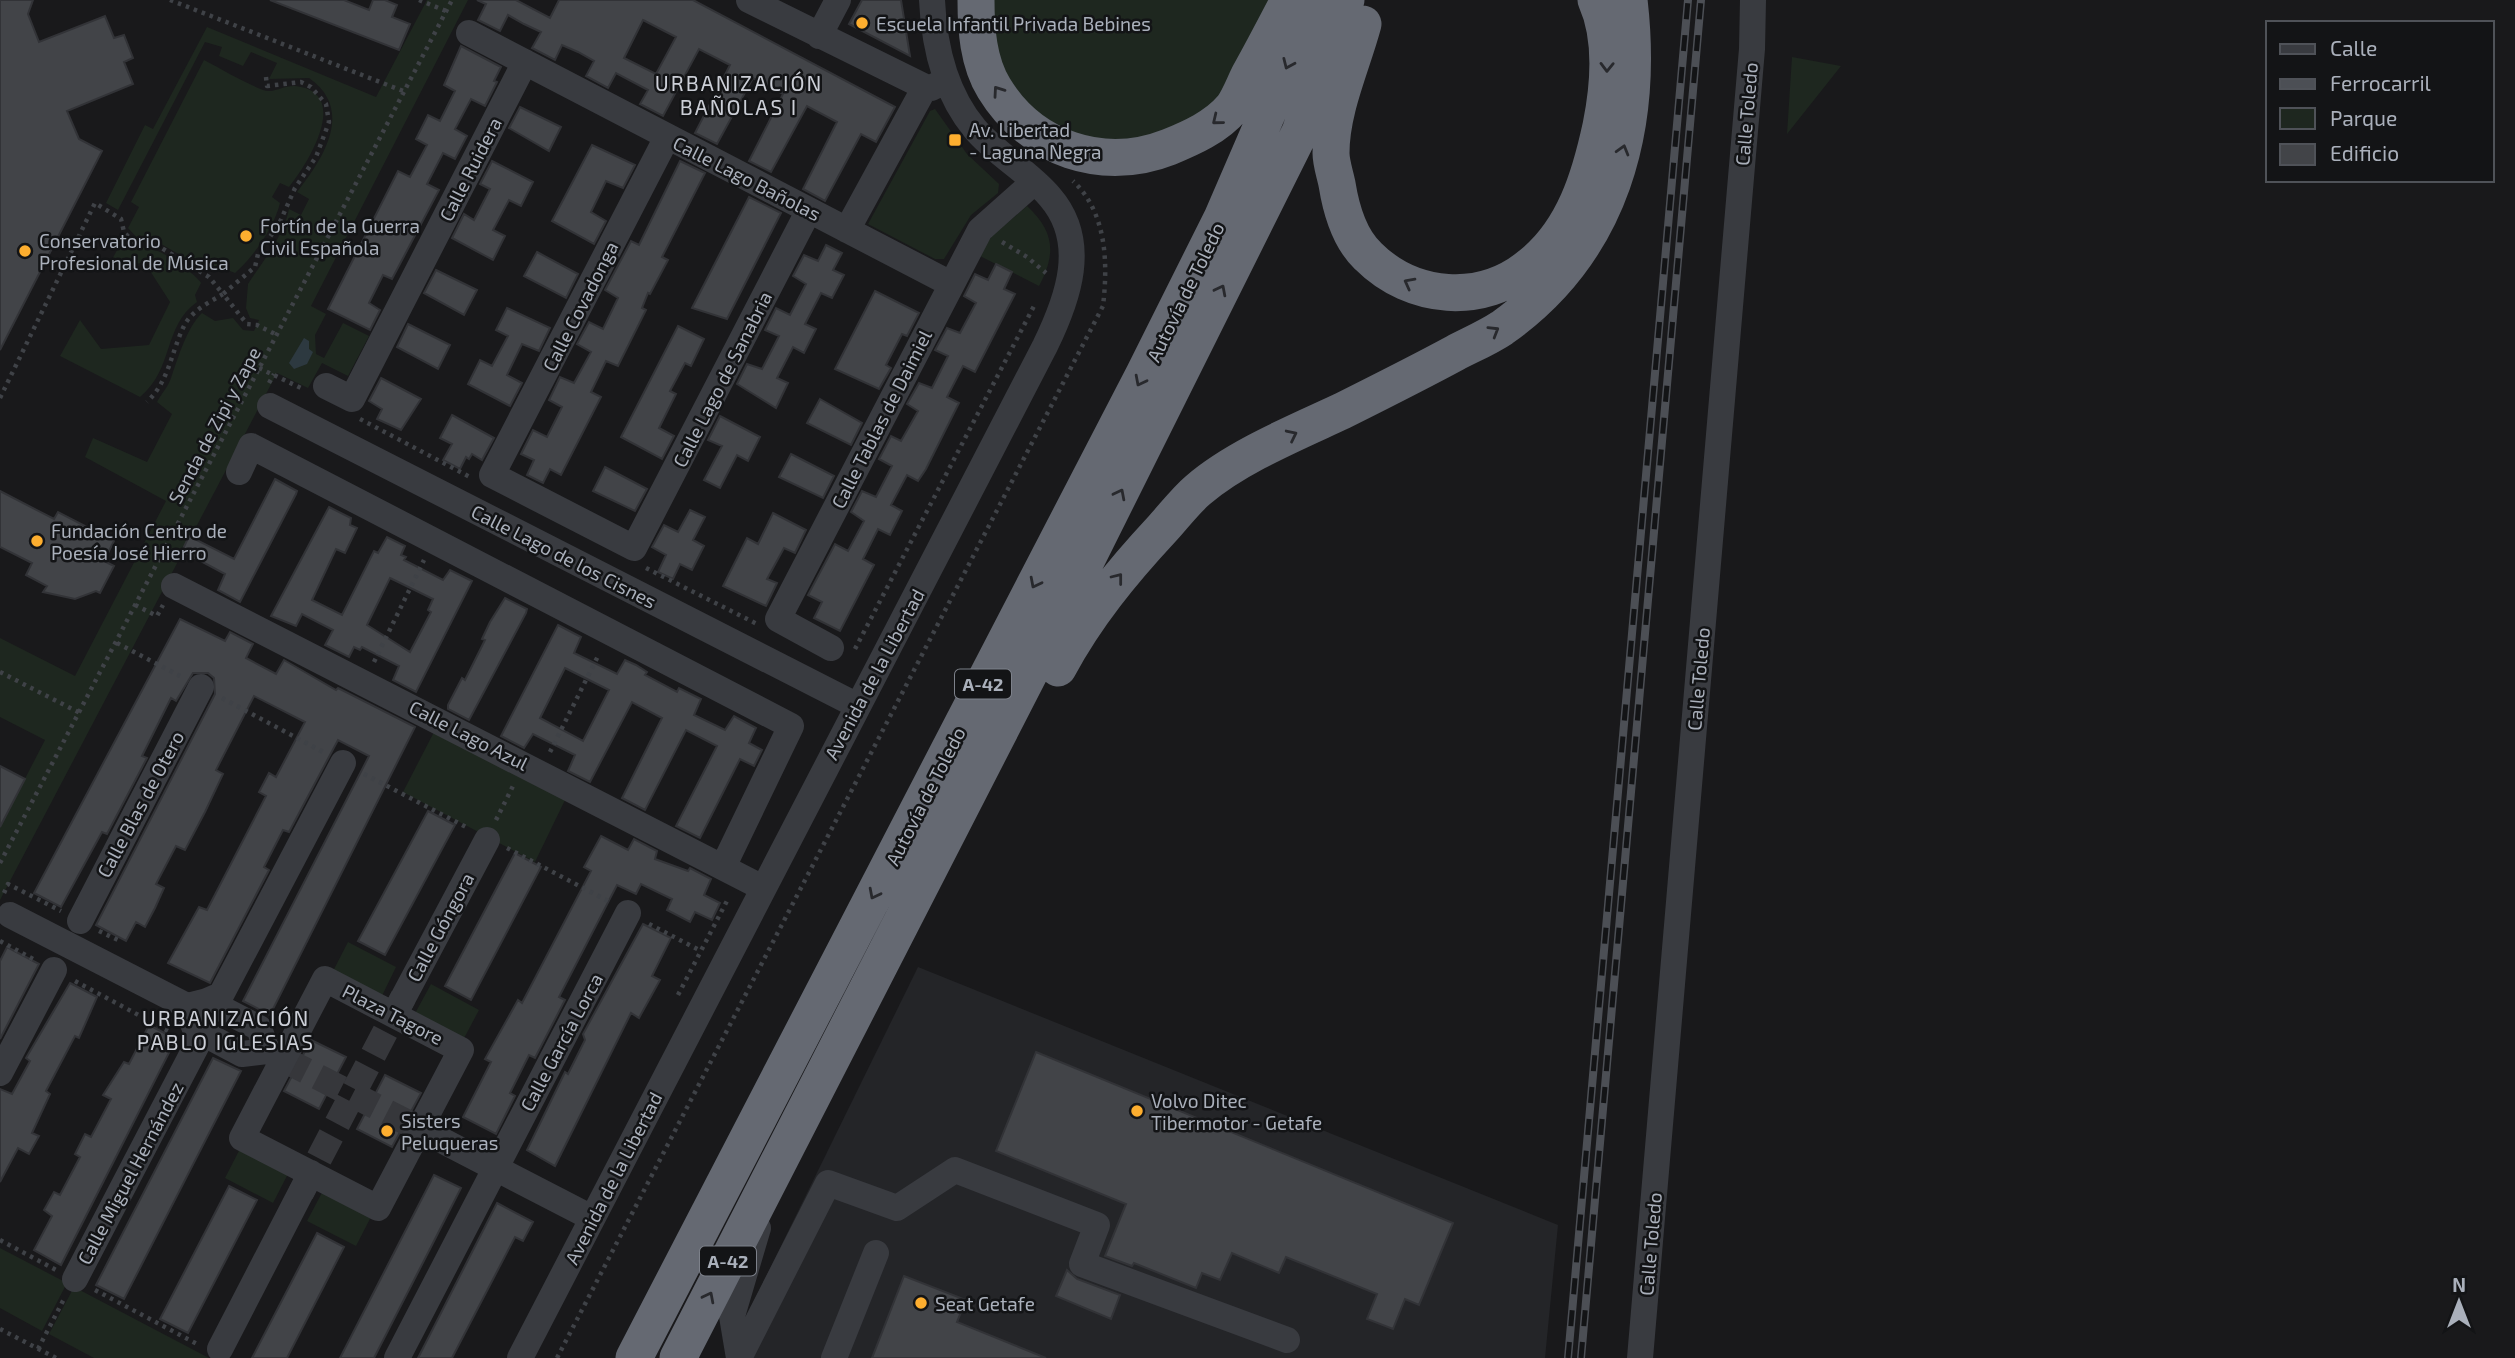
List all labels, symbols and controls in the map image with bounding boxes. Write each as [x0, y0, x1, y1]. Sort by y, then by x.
place label: Escuela Infantil Privada Bebines [876, 12, 1151, 35]
marker: Escuela Infantil Privada Bebines [854, 15, 870, 31]
legend [2266, 21, 2494, 182]
text: Calle [2330, 35, 2377, 60]
one-way arrow [1282, 57, 1296, 70]
street label: Calle Toledo [1730, 61, 1762, 167]
one-way arrow [1600, 62, 1615, 73]
district label: URBANIZACIÓN BAÑOLAS I [655, 70, 823, 119]
text: Ferrocarril [2330, 70, 2432, 95]
one-way arrow [994, 86, 1006, 99]
text: Parque [2330, 105, 2397, 130]
one-way arrow [1212, 112, 1225, 124]
street label: Calle Ruidera [434, 113, 506, 225]
place label: Av. Libertad - Laguna Negra [969, 118, 1101, 163]
street label: Calle Lago Bañolas [669, 131, 825, 225]
marker: Av. Libertad - Laguna Negra [947, 132, 963, 148]
text: Edificio [2330, 140, 2399, 165]
one-way arrow [1615, 145, 1629, 157]
place label: Fortín de la Guerra Civil Española [260, 214, 420, 259]
street label: Autovía de Toledo [1141, 219, 1229, 365]
marker: Fortín de la Guerra Civil Española [238, 228, 254, 244]
place label: Conservatorio Profesional de Música [39, 229, 229, 274]
street label: Calle Covadonga [537, 237, 623, 375]
marker: Conservatorio Profesional de Música [17, 243, 33, 259]
one-way arrow [1404, 278, 1416, 292]
one-way arrow [1213, 285, 1227, 297]
street label: Calle Lago de Sanabria [668, 287, 776, 471]
street label: Calle Tablas de Daimiel [826, 326, 936, 512]
one-way arrow [1487, 326, 1500, 339]
street label: Senda de Zipi y Zape [163, 343, 265, 507]
one-way arrow [1135, 374, 1149, 386]
one-way arrow [1285, 429, 1297, 443]
one-way arrow [1111, 489, 1125, 501]
street label: Calle Lago de los Cisnes [468, 499, 660, 613]
place label: Fundación Centro de Poesía José Hierro [51, 519, 227, 564]
marker: Fundación Centro de Poesía José Hierro [29, 533, 45, 549]
one-way arrow [1110, 573, 1123, 585]
one-way arrow [1030, 576, 1044, 588]
street label: Avenida de la Libertad [819, 585, 929, 763]
street label: Calle Toledo [1682, 626, 1714, 732]
road number: A-42 [955, 670, 1011, 698]
street label: Calle Lago Azul [406, 695, 533, 775]
street label: Autovía de Toledo [880, 723, 970, 869]
street label: Calle Blas de Otero [92, 727, 188, 881]
street label: Calle Góngora [402, 869, 478, 985]
one-way arrow [869, 887, 883, 899]
street label: Calle García Lorca [515, 969, 607, 1115]
street label: Plaza Tagore [339, 979, 447, 1049]
district label: URBANIZACIÓN PABLO IGLESIAS [137, 1005, 315, 1054]
street label: Calle Miguel Hernández [72, 1078, 188, 1268]
street label: Avenida de la Libertad [560, 1088, 666, 1268]
place label: Volvo Ditec Tibermotor - Getafe [1151, 1089, 1322, 1134]
marker: Volvo Ditec Tibermotor - Getafe [1129, 1103, 1145, 1119]
place label: Sisters Peluqueras [401, 1109, 498, 1154]
marker: Sisters Peluqueras [379, 1123, 395, 1139]
street label: Calle Toledo [1634, 1191, 1666, 1297]
road number: A-42 [700, 1246, 756, 1276]
north arrow [2424, 1267, 2494, 1337]
text: N [2452, 1273, 2466, 1296]
one-way arrow [701, 1292, 715, 1304]
place label: Seat Getafe [935, 1292, 1035, 1315]
marker: Seat Getafe [913, 1295, 929, 1311]

